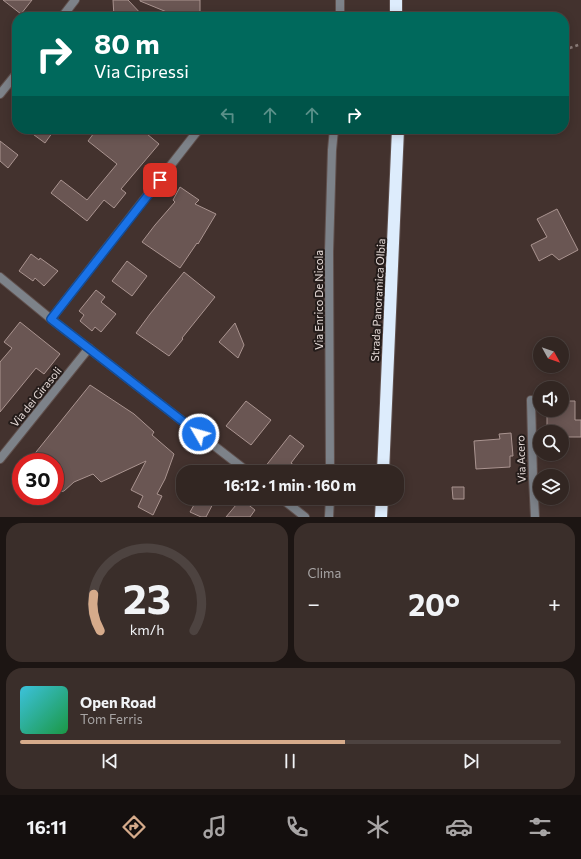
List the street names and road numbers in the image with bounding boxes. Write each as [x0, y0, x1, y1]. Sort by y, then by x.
street label: Strada Panoramica Olbia [368, 238, 387, 362]
street label: Via Enrico De Nicola [312, 250, 325, 350]
street label: Via dei Girasoli [7, 364, 64, 429]
street label: Via Acero [513, 435, 528, 483]

